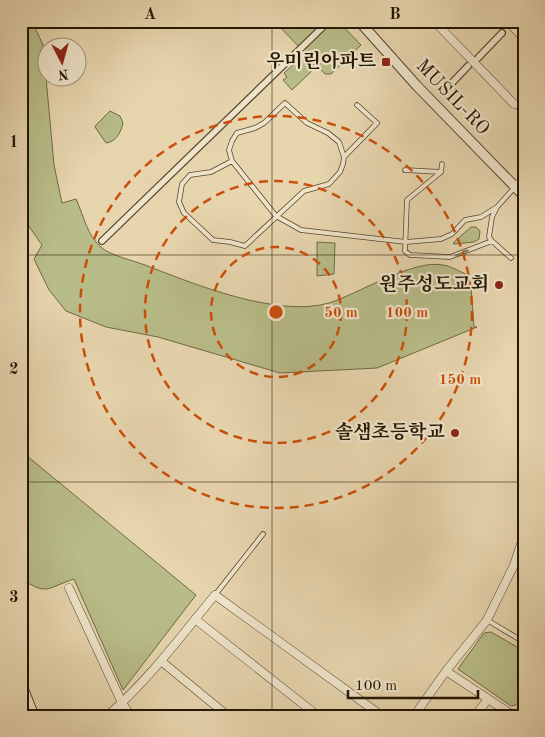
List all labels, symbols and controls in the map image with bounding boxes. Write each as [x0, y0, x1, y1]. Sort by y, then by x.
text: A [144, 7, 156, 23]
text: B [389, 7, 401, 23]
north arrow [38, 38, 88, 88]
place label: 우미린아파트 [266, 50, 377, 72]
marker: 우미린아파트 [380, 56, 392, 68]
street label: MUSIL-RO [412, 57, 492, 139]
text: N [57, 66, 69, 81]
text: 1 [9, 135, 19, 151]
one-way arrow [455, 249, 470, 257]
place label: 원주성도교회 [379, 273, 489, 295]
marker: 원주성도교회 [493, 279, 505, 291]
centre of rings [267, 303, 285, 321]
text: 50 m [324, 306, 358, 321]
text: 100 m [386, 306, 428, 321]
text: 2 [9, 362, 19, 378]
text: 150 m [439, 373, 481, 388]
place label: 솔샘초등학교 [335, 421, 445, 443]
marker: 솔샘초등학교 [449, 427, 461, 439]
text: 3 [9, 590, 19, 606]
scale bar [348, 667, 478, 699]
text: 100 m [355, 679, 397, 694]

